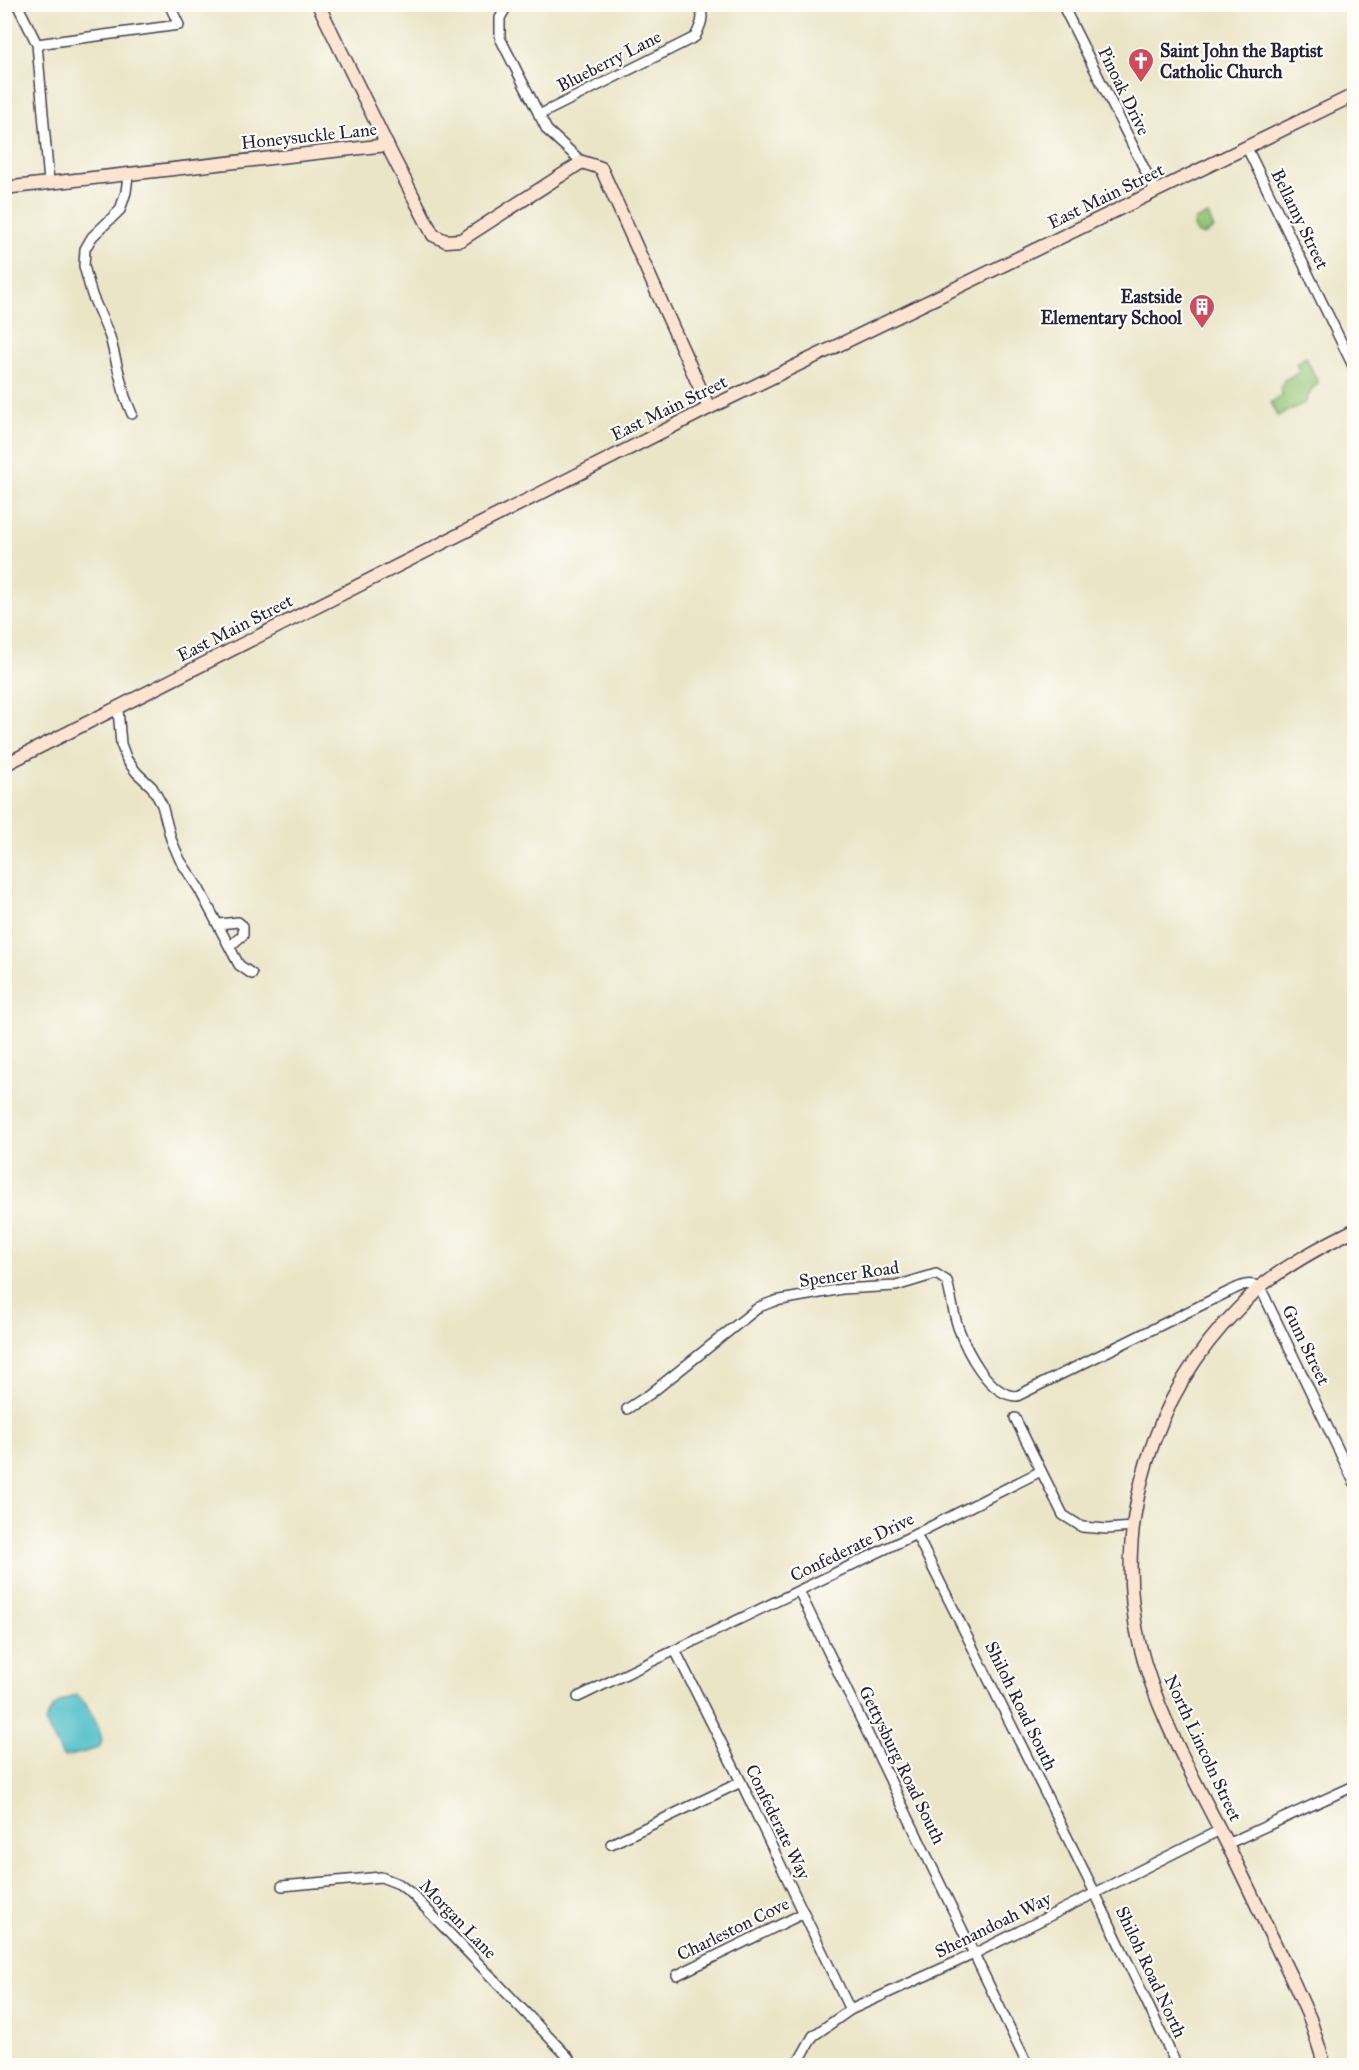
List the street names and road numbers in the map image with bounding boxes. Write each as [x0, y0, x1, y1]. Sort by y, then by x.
street label: Blueberry Lane [553, 25, 665, 97]
street label: Pinoak Drive [1093, 43, 1155, 139]
street label: Honeysuckle Lane [240, 118, 378, 154]
street label: East Main Street [1044, 158, 1168, 234]
street label: Bellamy Street [1266, 165, 1334, 273]
street label: East Main Street [607, 370, 731, 446]
street label: East Main Street [174, 589, 297, 667]
street label: Spencer Road [798, 1256, 900, 1292]
street label: Gum Street [1277, 1301, 1335, 1389]
street label: Confederate Drive [787, 1508, 917, 1586]
street label: Shiloh Road South [980, 1638, 1062, 1774]
street label: North Lincoln Street [1159, 1671, 1247, 1825]
street label: Gettysburg Road South [853, 1682, 950, 1848]
street label: Confederate Way [741, 1761, 816, 1884]
street label: Morgan Lane [414, 1875, 501, 1964]
street label: Shenandoah Way [931, 1887, 1055, 1963]
street label: Charleston Cove [673, 1892, 793, 1966]
street label: Shiloh Road North [1111, 1903, 1191, 2041]

